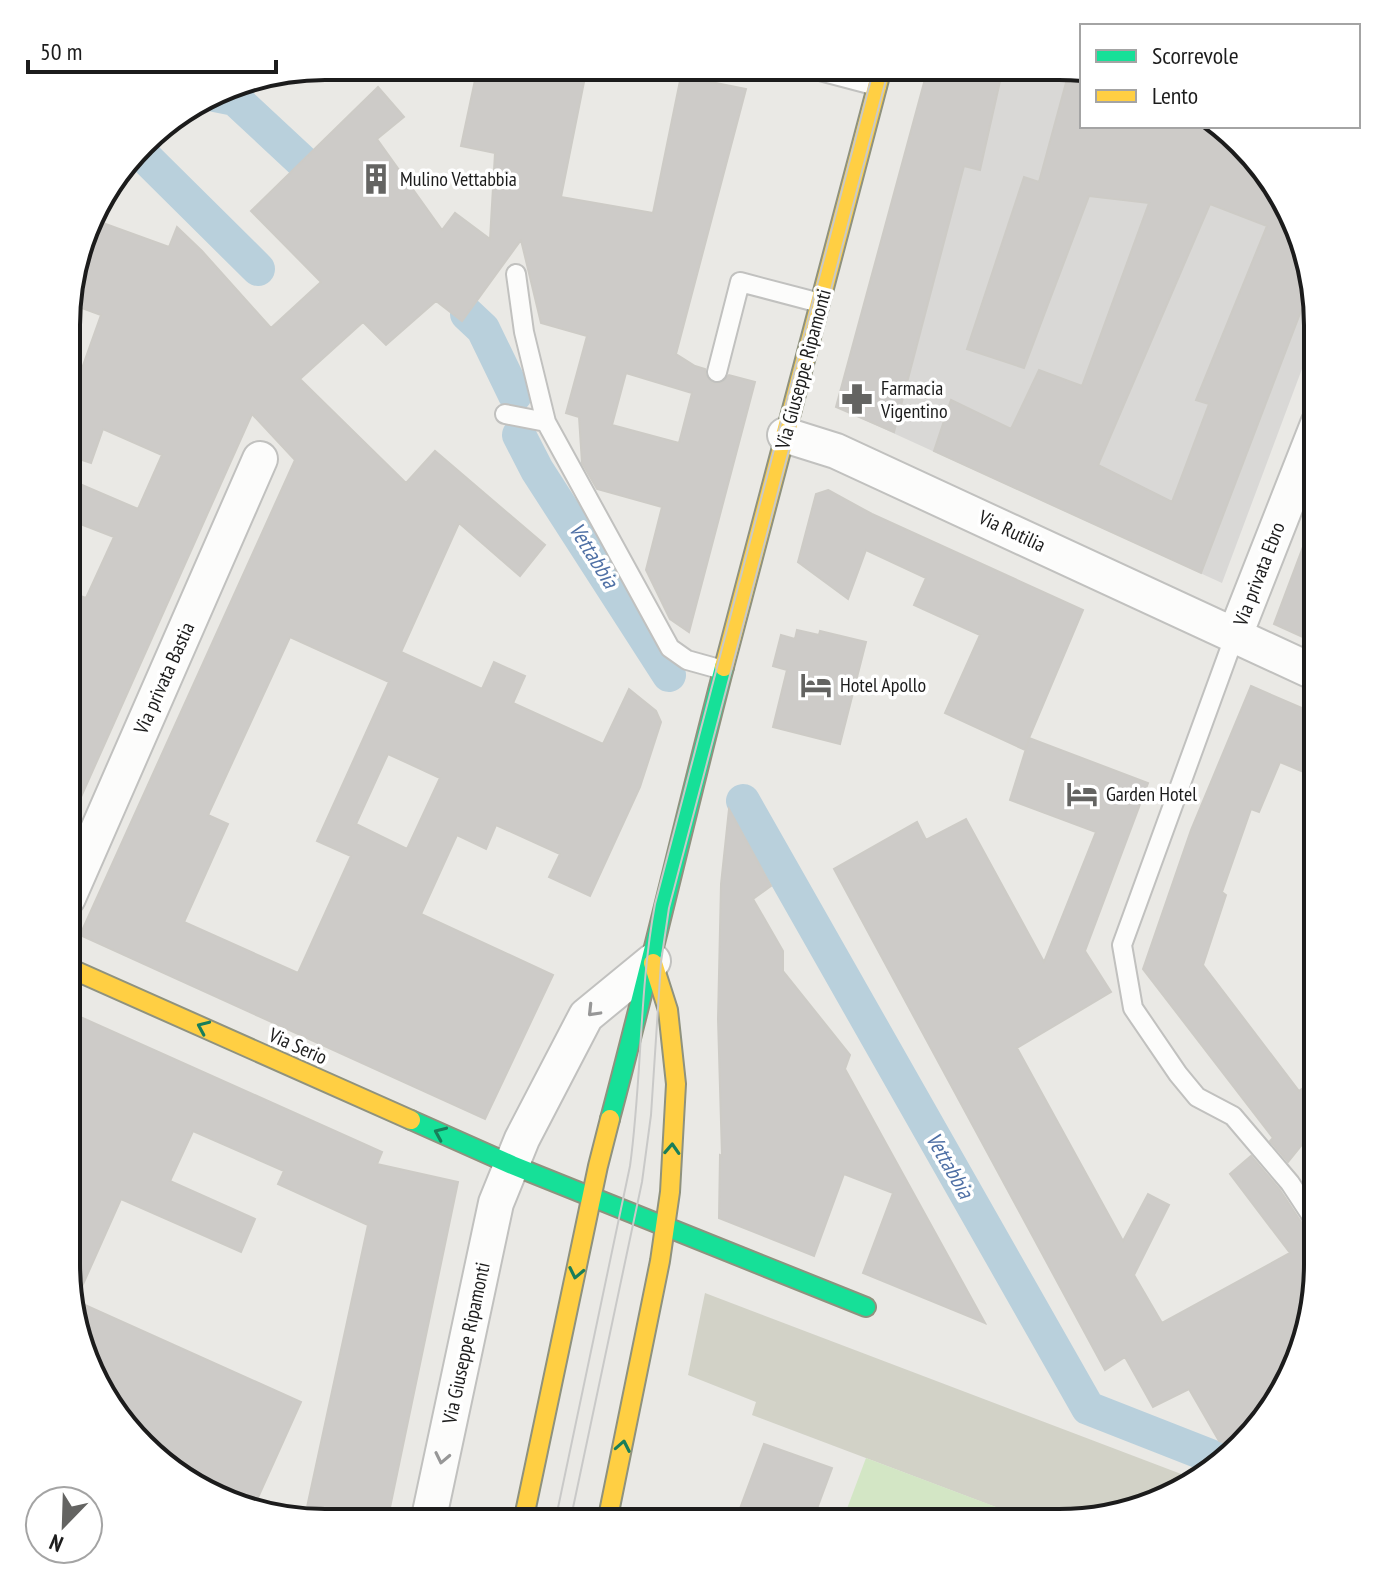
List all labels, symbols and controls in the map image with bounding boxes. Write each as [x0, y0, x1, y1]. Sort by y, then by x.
scale bar [28, 24, 276, 74]
legend [1080, 24, 1360, 128]
text: 50 m [40, 36, 82, 67]
text: Scorrevole [1152, 40, 1239, 71]
text: Lento [1152, 80, 1198, 111]
building icon: Mulino Vettabbia [359, 162, 393, 196]
place label: Mulino Vettabbia [400, 166, 517, 192]
street label: Via Giuseppe Ripamonti [769, 286, 837, 453]
place label: Farmacia Vigentino [880, 375, 948, 424]
pharmacy icon: Farmacia Vigentino [840, 382, 874, 416]
street label: Via Rutilia [973, 504, 1050, 558]
water label: Vettabbia [563, 517, 626, 594]
street label: Via privata Ebro [1227, 518, 1291, 631]
street label: Via privata Bastia [127, 618, 200, 739]
hotel icon: Hotel Apollo [799, 668, 833, 702]
place label: Hotel Apollo [840, 672, 926, 698]
hotel icon: Garden Hotel [1065, 777, 1099, 811]
place label: Garden Hotel [1106, 781, 1197, 807]
one-way arrow [588, 1002, 603, 1016]
one-way arrow [197, 1021, 211, 1037]
street label: Via Serio [264, 1021, 331, 1070]
one-way arrow [434, 1127, 449, 1143]
water label: Vettabbia [920, 1127, 981, 1204]
one-way arrow [663, 1142, 680, 1155]
street label: Via Giuseppe Ripamonti [436, 1260, 496, 1427]
one-way arrow [568, 1266, 585, 1280]
one-way arrow [614, 1440, 631, 1453]
one-way arrow [434, 1451, 451, 1464]
north arrow [24, 1485, 104, 1565]
text: N [45, 1528, 67, 1559]

